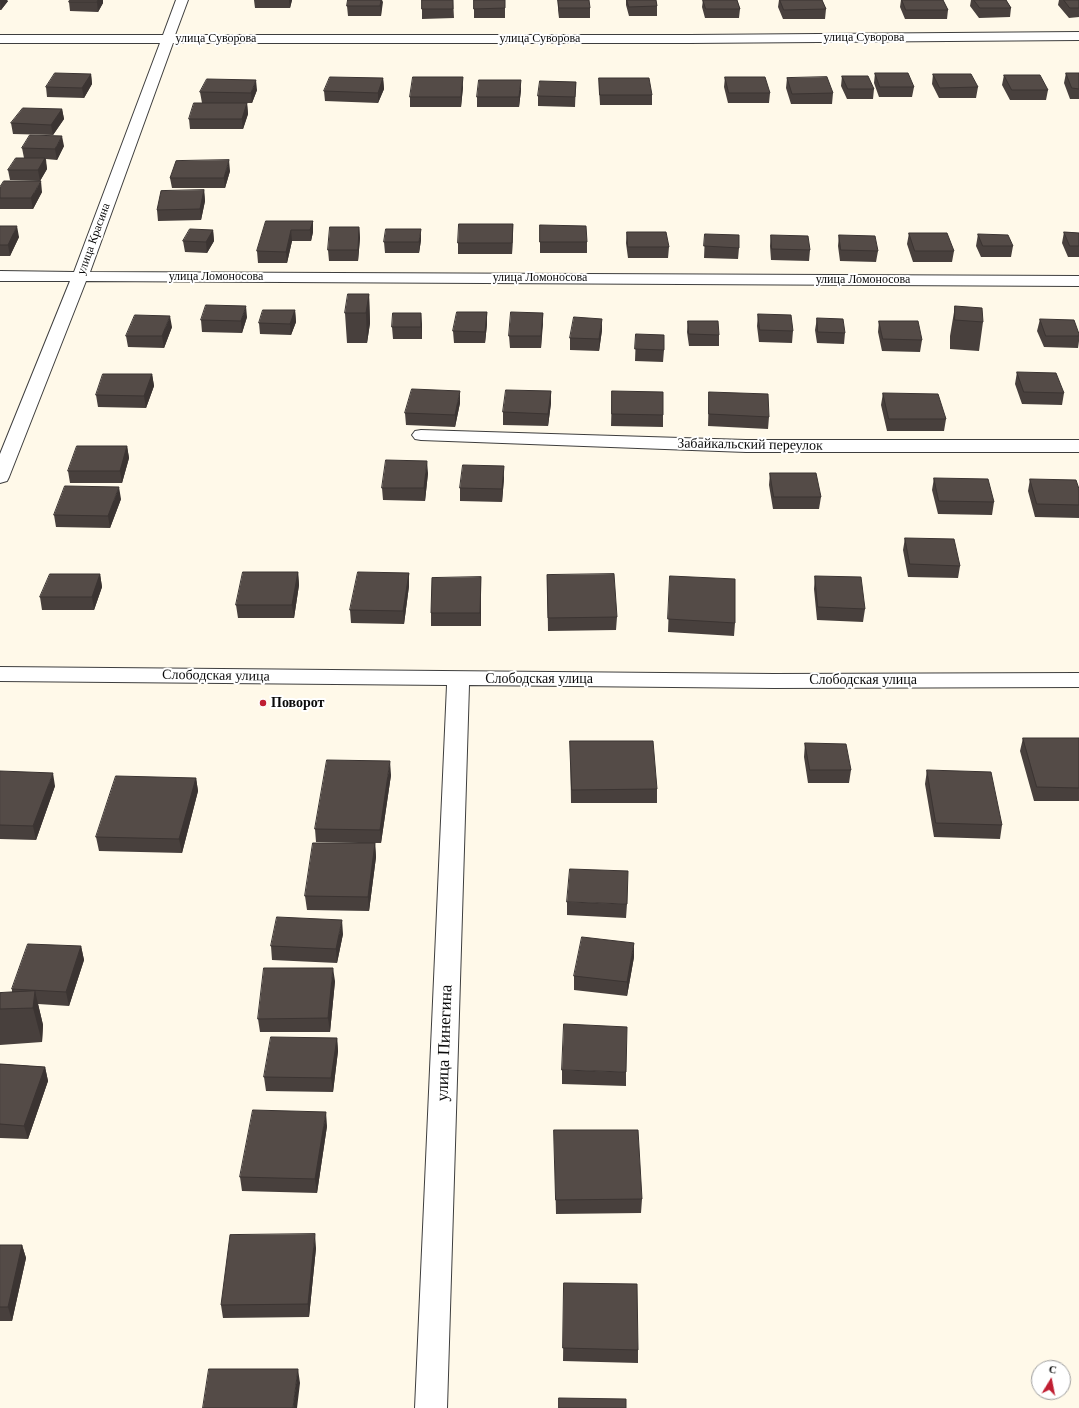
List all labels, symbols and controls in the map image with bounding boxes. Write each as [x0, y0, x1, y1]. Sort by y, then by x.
street label: улица Суворова [824, 31, 904, 45]
street label: улица Суворова [176, 32, 256, 46]
street label: улица Суворова [500, 32, 580, 46]
street label: улица Красина [74, 201, 114, 277]
street label: улица Ломоносова [169, 270, 263, 284]
street label: улица Ломоносова [493, 271, 587, 285]
street label: улица Ломоносова [816, 273, 910, 287]
street label: Забайкальский переулок [677, 435, 823, 455]
street label: Слободская улица [162, 667, 270, 685]
street label: Слободская улица [485, 671, 593, 687]
street label: Слободская улица [809, 672, 917, 688]
place label: Поворот [271, 695, 324, 711]
marker: Поворот [258, 698, 268, 708]
street label: улица Пинегина [433, 984, 457, 1102]
north arrow [1031, 1360, 1071, 1400]
text: С [1048, 1363, 1058, 1376]

